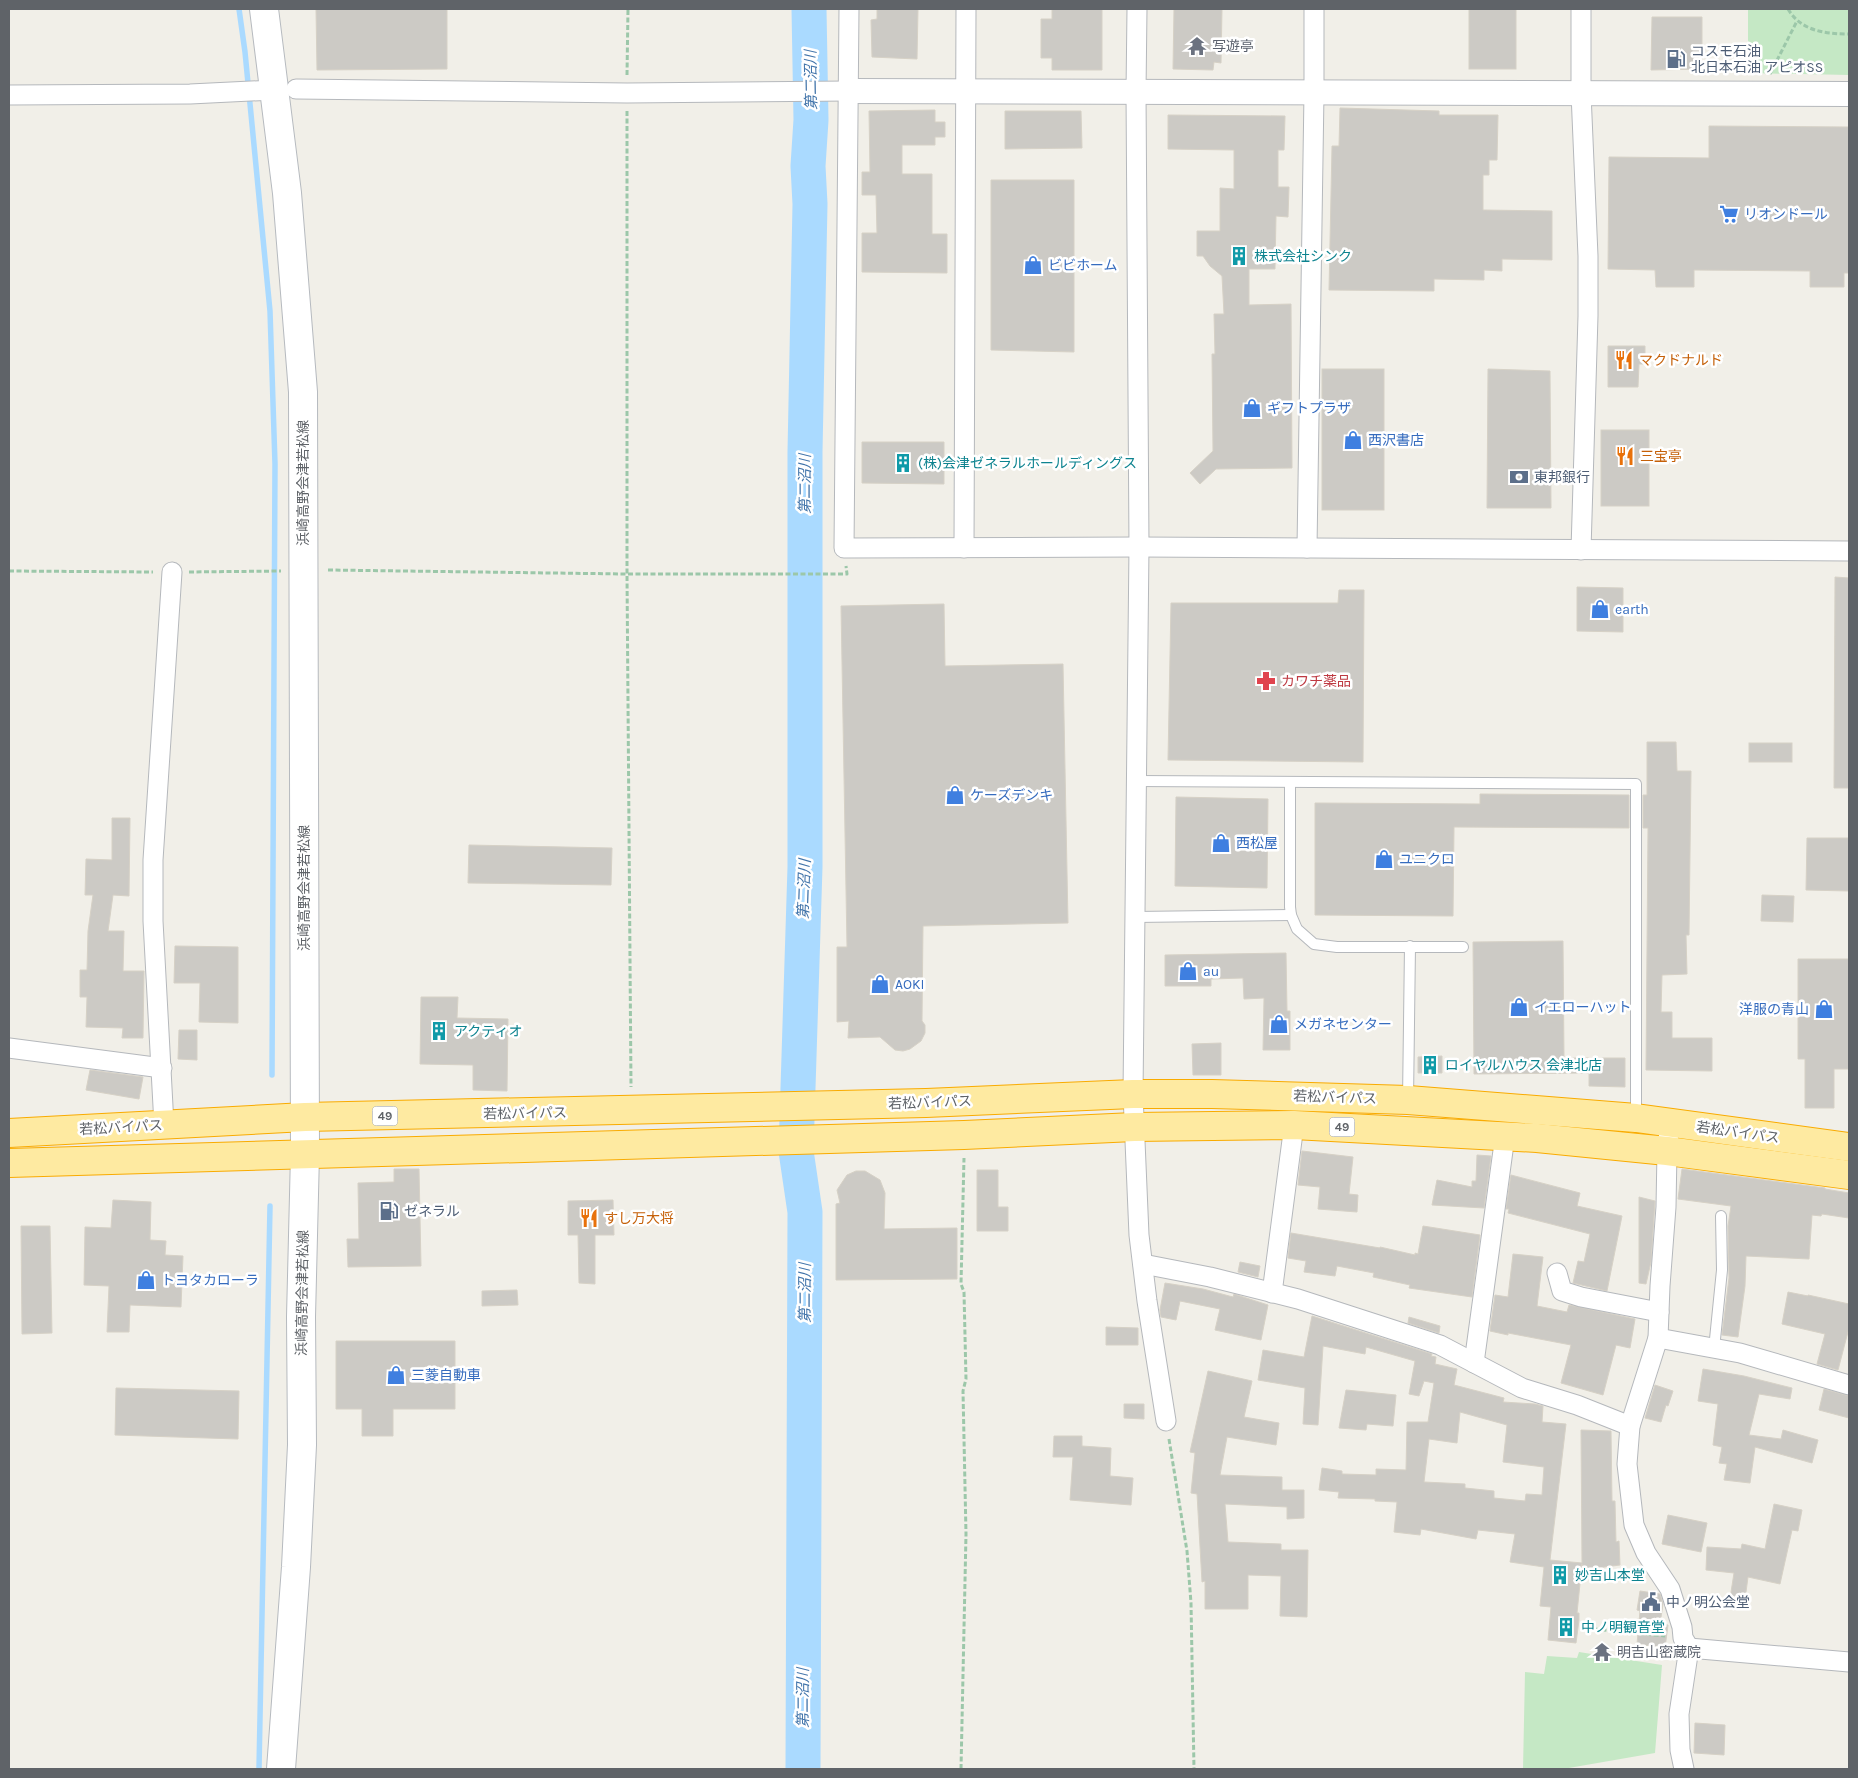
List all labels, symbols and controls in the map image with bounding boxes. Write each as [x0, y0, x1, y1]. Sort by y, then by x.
temple icon: 写遊亭 [1186, 35, 1208, 57]
place label: 写遊亭 [1212, 38, 1254, 55]
place label: コスモ石油 北日本石油 アピオSS [1691, 43, 1823, 76]
water label: 第二沼川 [801, 48, 821, 110]
fuel station icon: コスモ石油 北日本石油 アピオSS [1665, 48, 1687, 70]
supermarket icon: リオンドール [1718, 203, 1740, 225]
place label: リオンドール [1744, 206, 1828, 223]
building icon: 株式会社シンク [1228, 245, 1250, 267]
place label: 株式会社シンク [1254, 248, 1352, 265]
shop icon: ビビホーム [1022, 254, 1044, 276]
place label: ビビホーム [1048, 257, 1118, 274]
restaurant icon: マクドナルド [1613, 349, 1635, 371]
place label: マクドナルド [1639, 352, 1723, 369]
shop icon: ギフトプラザ [1241, 397, 1263, 419]
place label: ギフトプラザ [1267, 400, 1351, 417]
street label: 浜崎高野会津若松線 [295, 420, 312, 546]
shop icon: 西沢書店 [1342, 429, 1364, 451]
place label: 西沢書店 [1368, 432, 1424, 449]
restaurant icon: 三宝亭 [1614, 445, 1636, 467]
place label: 三宝亭 [1640, 448, 1682, 465]
water label: 第二沼川 [796, 452, 814, 514]
building icon: (株)会津ゼネラルホールディングス [892, 452, 914, 474]
place label: (株)会津ゼネラルホールディングス [918, 455, 1137, 472]
bank icon: 東邦銀行 [1508, 466, 1530, 488]
place label: 東邦銀行 [1534, 469, 1590, 486]
shop icon: earth [1589, 598, 1611, 620]
place label: earth [1615, 601, 1649, 618]
pharmacy icon: カワチ薬品 [1255, 670, 1277, 692]
place label: カワチ薬品 [1281, 673, 1351, 690]
shop icon: ケーズデンキ [944, 784, 966, 806]
place label: ケーズデンキ [970, 787, 1053, 804]
street label: 浜崎高野会津若松線 [296, 825, 313, 951]
shop icon: 西松屋 [1210, 832, 1232, 854]
place label: 西松屋 [1236, 835, 1278, 852]
shop icon: ユニクロ [1373, 848, 1395, 870]
place label: ユニクロ [1399, 851, 1455, 868]
water label: 第二沼川 [794, 857, 814, 919]
shop icon: au [1177, 960, 1199, 982]
place label: au [1203, 963, 1219, 980]
shop icon: AOKI [869, 973, 891, 995]
place label: AOKI [895, 976, 925, 993]
shop icon: イエローハット [1508, 996, 1530, 1018]
shop icon: 洋服の青山 [1813, 998, 1835, 1020]
place label: イエローハット [1534, 999, 1632, 1016]
place label: 洋服の青山 [1739, 1001, 1809, 1018]
shop icon: メガネセンター [1268, 1013, 1290, 1035]
place label: メガネセンター [1294, 1016, 1392, 1033]
building icon: アクティオ [428, 1020, 450, 1042]
place label: アクティオ [454, 1023, 522, 1040]
building icon: ロイヤルハウス 会津北店 [1419, 1054, 1441, 1076]
place label: ロイヤルハウス 会津北店 [1445, 1057, 1602, 1074]
street label: 若松バイパス [1293, 1088, 1377, 1107]
street label: 若松バイパス [888, 1093, 972, 1112]
street label: 若松バイパス [483, 1104, 567, 1123]
road number: 49 [372, 1106, 398, 1126]
street label: 若松バイパス [79, 1117, 163, 1138]
road number: 49 [1330, 1118, 1354, 1136]
street label: 若松バイパス [1695, 1118, 1781, 1147]
fuel station icon: ゼネラル [378, 1200, 400, 1222]
place label: ゼネラル [404, 1203, 460, 1220]
restaurant icon: すし万大将 [578, 1207, 600, 1229]
place label: すし万大将 [604, 1210, 674, 1227]
street label: 浜崎高野会津若松線 [293, 1230, 312, 1356]
water label: 第二沼川 [796, 1261, 814, 1323]
shop icon: トヨタカローラ [135, 1269, 157, 1291]
place label: トヨタカローラ [161, 1272, 259, 1289]
shop icon: 三菱自動車 [385, 1364, 407, 1386]
place label: 三菱自動車 [411, 1367, 481, 1384]
building icon: 妙吉山本堂 [1549, 1564, 1571, 1586]
place label: 妙吉山本堂 [1575, 1567, 1645, 1584]
public building icon: 中ノ明公会堂 [1640, 1591, 1662, 1613]
place label: 中ノ明公会堂 [1666, 1594, 1750, 1611]
building icon: 中ノ明観音堂 [1555, 1616, 1577, 1638]
place label: 中ノ明観音堂 [1581, 1619, 1665, 1636]
temple icon: 明吉山密蔵院 [1591, 1641, 1613, 1663]
place label: 明吉山密蔵院 [1617, 1644, 1701, 1661]
water label: 第二沼川 [794, 1666, 812, 1728]

